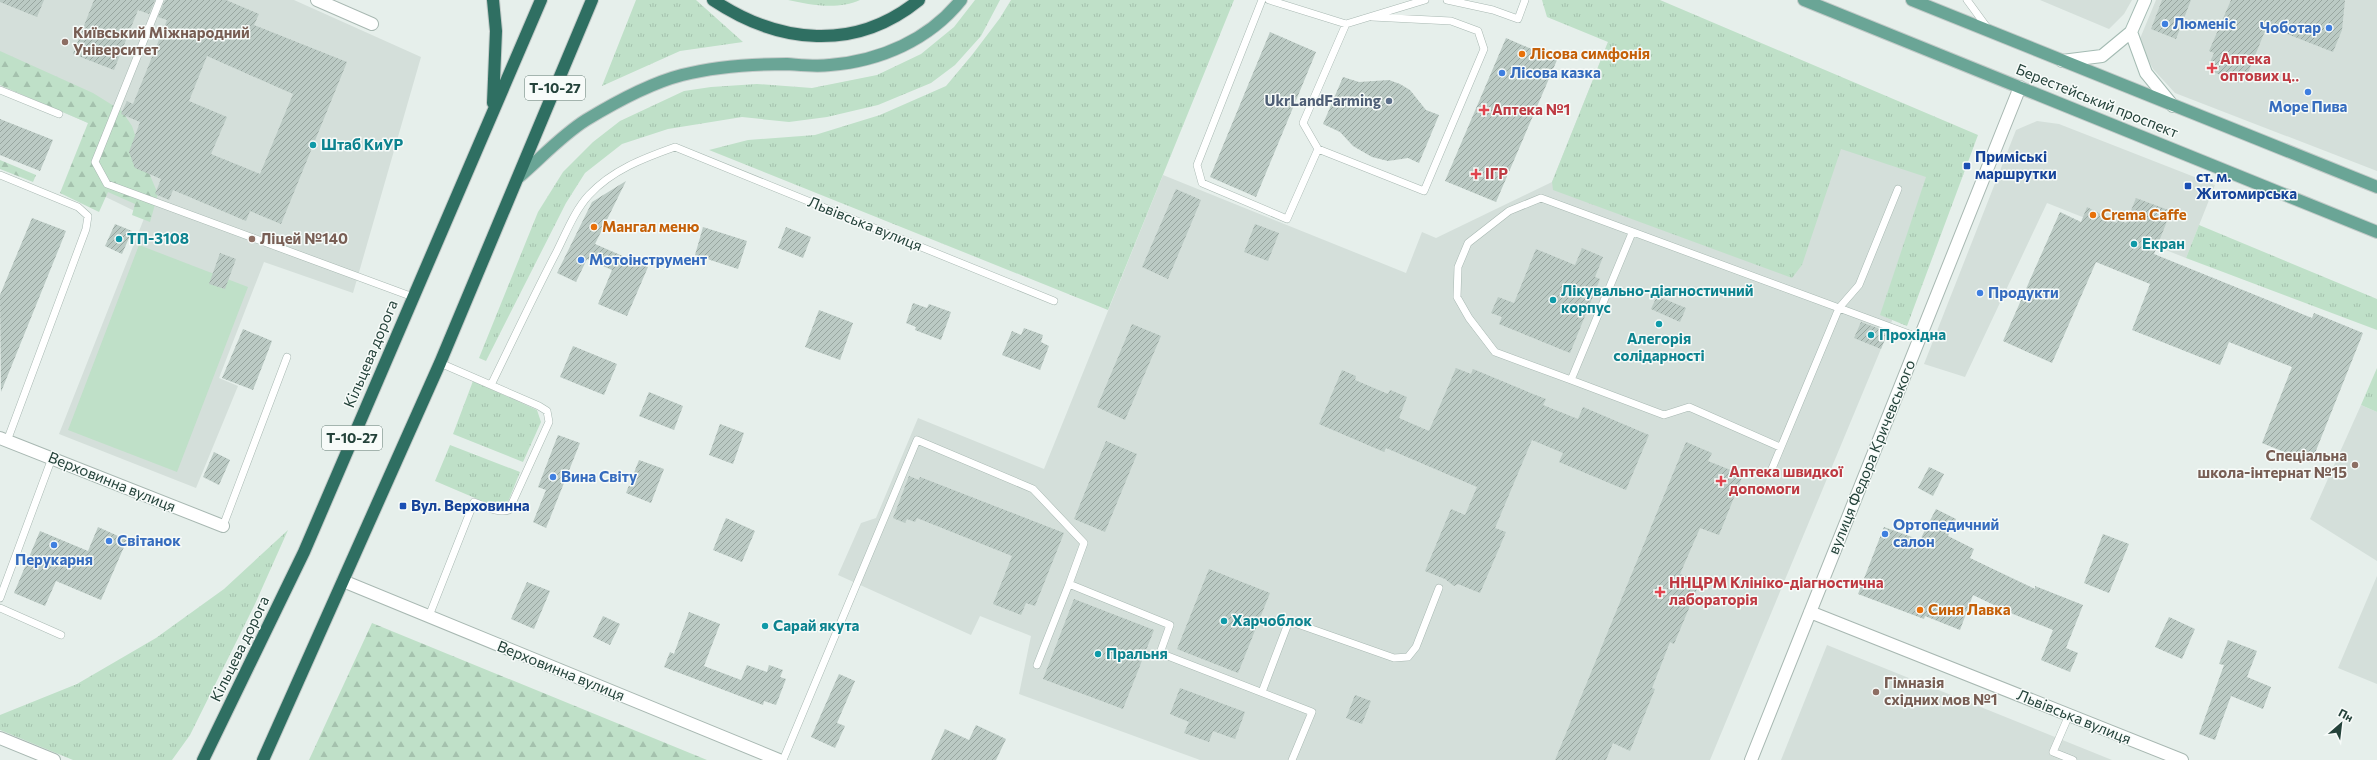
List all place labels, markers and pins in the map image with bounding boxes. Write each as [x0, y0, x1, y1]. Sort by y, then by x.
place label: Люменіс [2173, 14, 2236, 32]
place label: Чоботар [2260, 18, 2321, 36]
marker: Люменіс [2160, 19, 2170, 29]
place label: Київський Міжнародний Університет [73, 23, 250, 58]
marker: Чоботар [2324, 23, 2334, 33]
marker: Київський Міжнародний Університет [60, 37, 70, 47]
place label: Лісова симфонія [1530, 44, 1650, 62]
marker: Лісова симфонія [1517, 49, 1527, 59]
place label: Аптека оптових ц‥ [2220, 49, 2299, 84]
place label: Лісова казка [1510, 63, 1601, 81]
marker: Аптека оптових ц‥ [2207, 63, 2217, 73]
marker: Лісова казка [1497, 68, 1507, 78]
marker: Море Пива [2303, 87, 2313, 97]
place label: UkrLandFarming [1265, 91, 1381, 109]
marker: UkrLandFarming [1384, 96, 1394, 106]
place label: Море Пива [2269, 97, 2348, 115]
place label: Аптека №1 [1492, 100, 1570, 118]
marker: Аптека №1 [1479, 105, 1489, 115]
place label: Штаб КиУР [321, 135, 404, 153]
marker: Штаб КиУР [308, 140, 318, 150]
place label: Приміські маршрутки [1975, 147, 2057, 182]
marker: Приміські маршрутки [1962, 161, 1972, 171]
place label: ІГР [1485, 164, 1508, 182]
place label: ст. м. Житомирська [2196, 167, 2297, 202]
marker: ІГР [1470, 168, 1482, 180]
marker: ст. м. Житомирська [2183, 181, 2193, 191]
place label: Crema Caffe [2101, 205, 2187, 223]
marker: Crema Caffe [2088, 210, 2098, 220]
place label: Мангал меню [602, 217, 700, 235]
marker: Мангал меню [589, 222, 599, 232]
place label: ТП-3108 [127, 229, 189, 247]
place label: Ліцей №140 [260, 229, 348, 247]
marker: ТП-3108 [114, 234, 124, 244]
marker: Ліцей №140 [247, 234, 257, 244]
place label: Екран [2142, 234, 2185, 252]
marker: Екран [2129, 239, 2139, 249]
place label: Мотоінструмент [589, 250, 707, 268]
marker: Мотоінструмент [576, 255, 586, 265]
place label: Лікувально-діагностичний корпус [1561, 281, 1754, 316]
place label: Продукти [1988, 283, 2059, 301]
marker: Продукти [1975, 288, 1985, 298]
marker: Лікувально-діагностичний корпус [1548, 295, 1558, 305]
marker: Алегорія солідарності [1654, 319, 1664, 329]
place label: Прохідна [1879, 325, 1946, 343]
place label: Алегорія солідарності [1613, 329, 1705, 364]
marker: Прохідна [1866, 330, 1876, 340]
place label: Спеціальна школа-інтернат №15 [2198, 446, 2347, 481]
marker: Спеціальна школа-інтернат №15 [2350, 460, 2360, 470]
place label: Аптека швидкої допомоги [1729, 462, 1844, 497]
place label: Вина Світу [561, 467, 638, 485]
marker: Вина Світу [548, 472, 558, 482]
marker: Аптека швидкої допомоги [1716, 476, 1726, 486]
place label: Вул. Верховинна [411, 496, 530, 514]
marker: Вул. Верховинна [398, 501, 408, 511]
place label: Ортопедичний салон [1893, 515, 1999, 550]
marker: Ортопедичний салон [1880, 529, 1890, 539]
place label: Світанок [117, 531, 181, 549]
marker: Світанок [104, 536, 114, 546]
marker: Перукарня [49, 540, 59, 550]
place label: Перукарня [15, 550, 93, 568]
place label: ННЦРМ Клініко-діагностична лабораторія [1669, 573, 1884, 608]
marker: ННЦРМ Клініко-діагностична лабораторія [1654, 586, 1666, 598]
place label: Синя Лавка [1928, 600, 2011, 618]
marker: Синя Лавка [1915, 605, 1925, 615]
place label: Харчоблок [1232, 611, 1312, 629]
place label: Сарай якута [773, 616, 860, 634]
marker: Харчоблок [1219, 616, 1229, 626]
marker: Сарай якута [760, 621, 770, 631]
place label: Пральня [1106, 644, 1168, 662]
marker: Пральня [1093, 649, 1103, 659]
place label: Гімназія східних мов №1 [1884, 673, 1998, 708]
marker: Гімназія східних мов №1 [1871, 687, 1881, 697]

